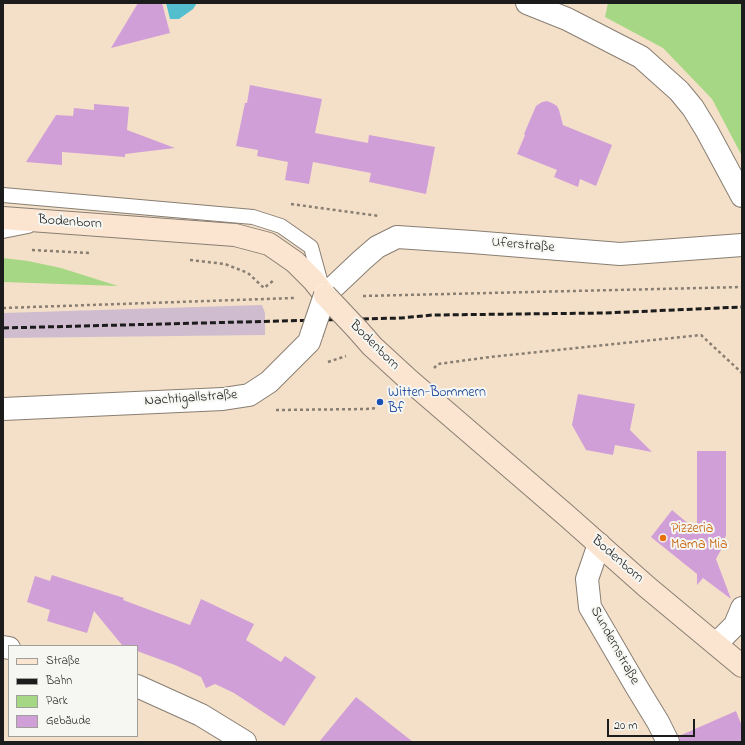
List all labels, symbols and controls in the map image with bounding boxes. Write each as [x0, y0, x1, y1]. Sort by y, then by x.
street label: Bodenborn [38, 212, 102, 234]
street label: Uferstraße [491, 235, 555, 257]
street label: Bodenborn [346, 318, 402, 374]
place label: Witten-Bommern Bf [388, 386, 486, 418]
street label: Nachtigallstraße [144, 387, 238, 411]
marker: Witten-Bommern Bf [375, 397, 385, 407]
place label: Pizzeria Mama Mia [671, 522, 728, 554]
street label: Bodenborn [587, 533, 647, 587]
marker: Pizzeria Mama Mia [658, 533, 668, 543]
street label: Sundernstraße [586, 604, 642, 688]
legend [8, 645, 138, 737]
text: Straße [46, 652, 80, 670]
text: Bahn [46, 672, 72, 690]
text: Park [46, 692, 68, 710]
scale bar [609, 711, 697, 737]
text: Gebäude [46, 712, 90, 730]
text: 20 m [614, 717, 637, 735]

